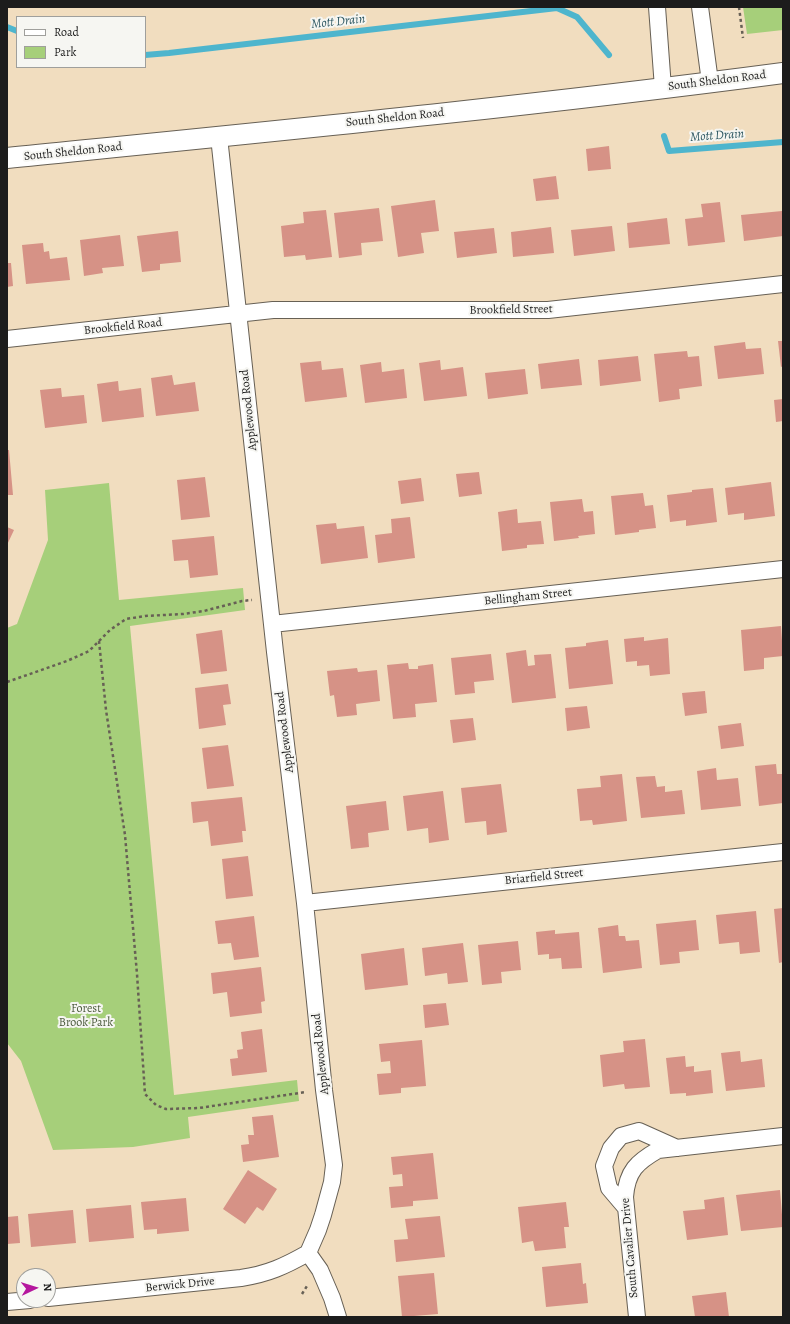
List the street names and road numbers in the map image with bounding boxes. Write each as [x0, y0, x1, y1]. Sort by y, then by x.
street label: South Sheldon Road [667, 68, 767, 94]
street label: South Sheldon Road [345, 106, 445, 130]
street label: South Sheldon Road [23, 140, 123, 164]
street label: Brookfield Street [469, 302, 553, 318]
street label: Brookfield Road [83, 316, 163, 338]
street label: Applewood Road [238, 369, 260, 451]
street label: Bellingham Street [483, 585, 573, 609]
street label: Applewood Road [273, 691, 297, 773]
street label: Briarfield Street [504, 866, 584, 888]
street label: Applewood Road [310, 1013, 332, 1095]
street label: South Cavalier Drive [618, 1197, 642, 1299]
street label: Berwick Drive [145, 1274, 215, 1296]

